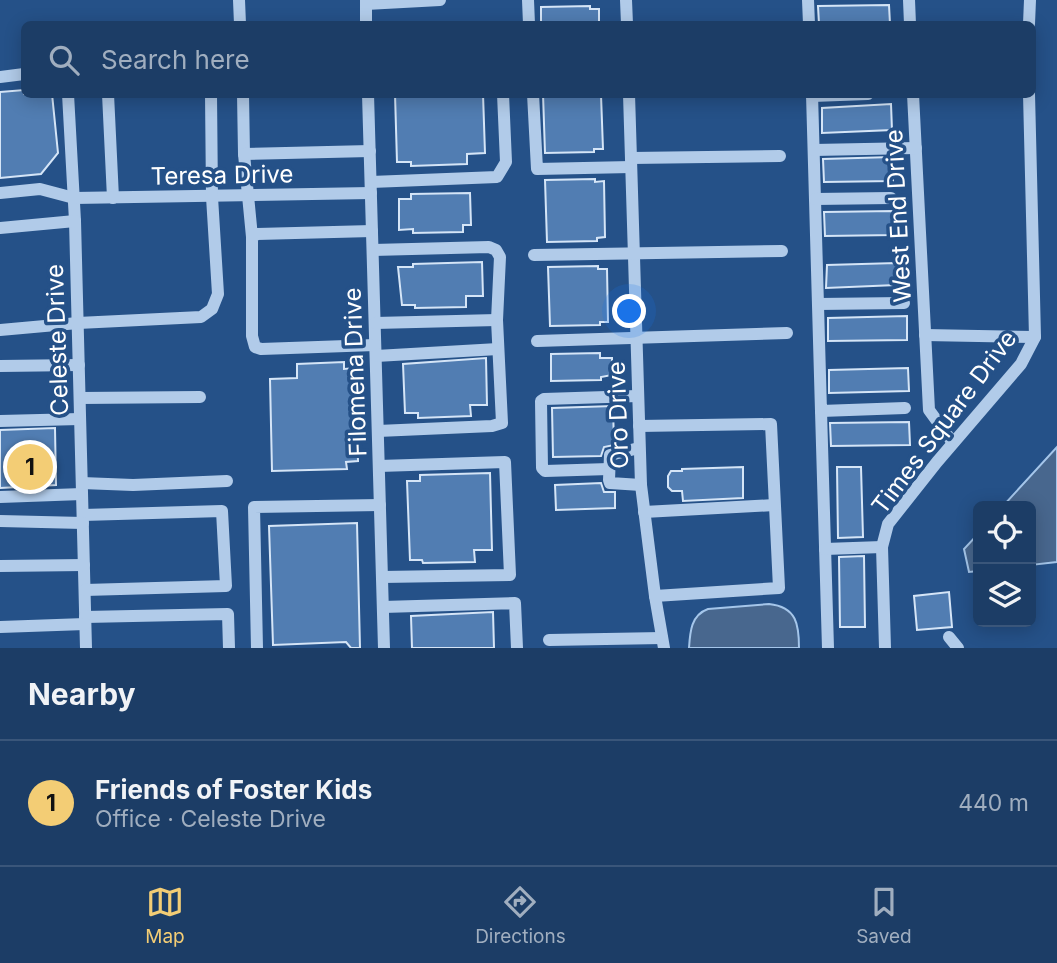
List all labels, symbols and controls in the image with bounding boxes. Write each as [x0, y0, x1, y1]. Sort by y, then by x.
search box [21, 21, 1036, 98]
icon: search [45, 41, 83, 79]
text: Search here [101, 44, 250, 75]
street label: West End Drive [879, 129, 917, 303]
street label: Teresa Drive [150, 159, 294, 191]
street label: Celeste Drive [40, 264, 74, 416]
street label: Filomena Drive [338, 287, 372, 457]
your location [612, 294, 646, 328]
street label: Times Square Drive [865, 324, 1023, 520]
street label: Oro Drive [602, 361, 634, 469]
pin: 1 [7, 441, 53, 493]
map controls [973, 501, 1036, 627]
button: locate [973, 501, 1036, 564]
button: layers [973, 564, 1036, 627]
text: Nearby [28, 676, 136, 712]
text: Friends of Foster Kids [95, 774, 372, 805]
text: 1 [46, 789, 56, 817]
text: 440 m [958, 789, 1029, 817]
text: Office · Celeste Drive [95, 805, 326, 833]
tab: Map [145, 883, 185, 948]
tab: Directions [475, 883, 566, 948]
tab: Saved [856, 883, 912, 948]

